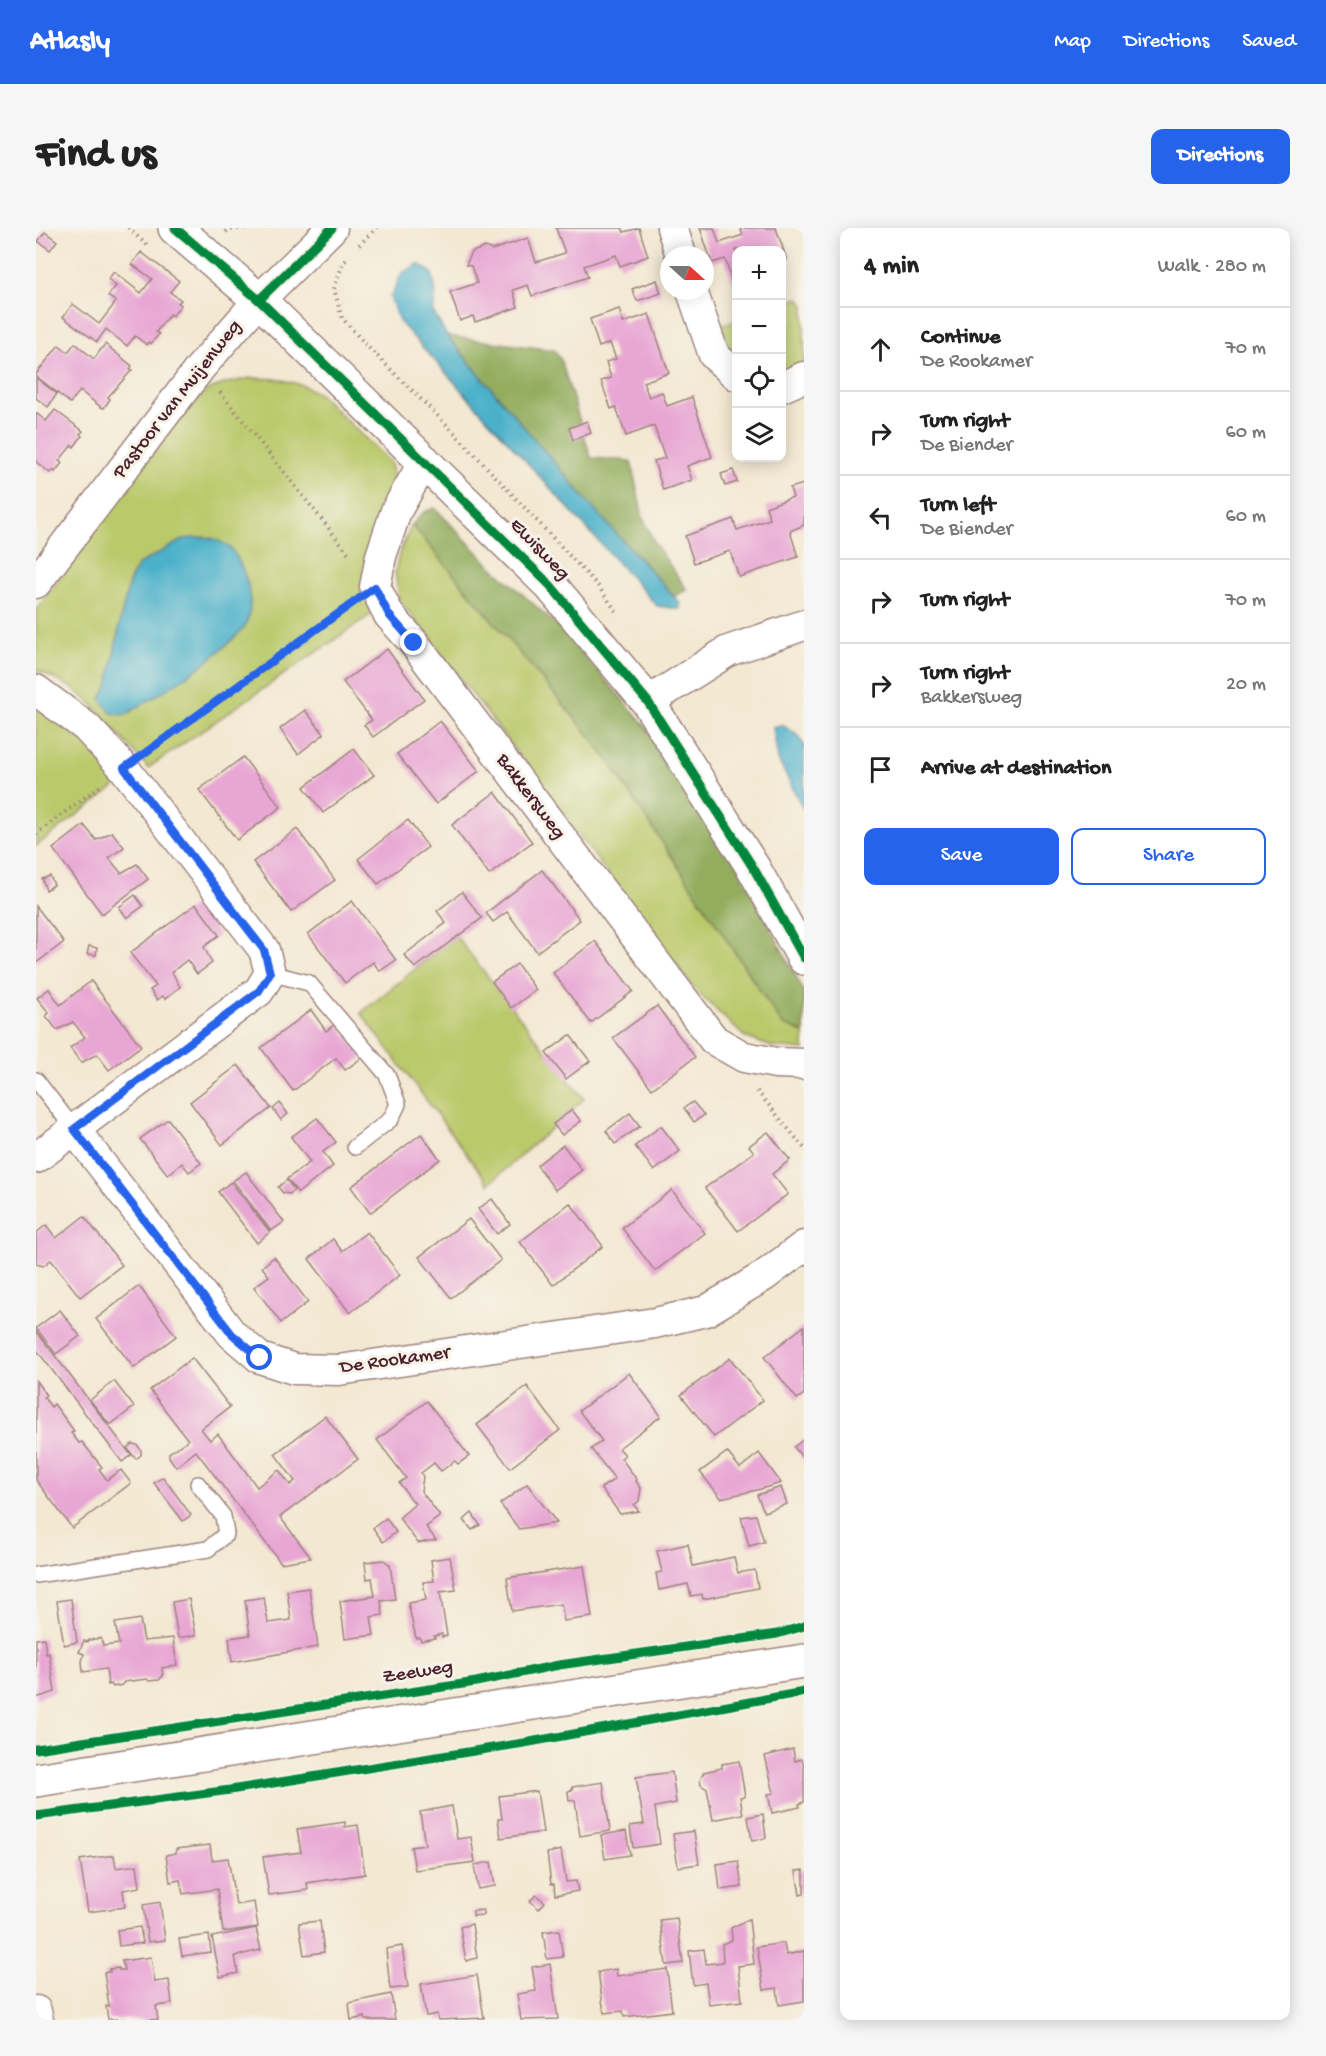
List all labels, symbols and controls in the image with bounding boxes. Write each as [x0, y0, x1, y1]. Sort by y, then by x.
text: Atlasly [30, 26, 110, 59]
text: Map [1054, 30, 1091, 55]
text: Directions [1124, 30, 1209, 55]
text: Saved [1242, 30, 1296, 55]
button: Directions [1151, 129, 1290, 184]
text: Find us [36, 132, 156, 181]
north arrow [660, 246, 714, 300]
map controls [732, 246, 786, 462]
button: + [732, 246, 786, 300]
text: 4 min [864, 252, 919, 283]
text: Walk · 280 m [1158, 256, 1266, 279]
button: − [732, 300, 786, 354]
street label: Pastoor van Muijenweg [108, 316, 247, 485]
text: Continue [921, 325, 1001, 351]
icon: ahead [864, 333, 897, 366]
text: 70 m [1225, 338, 1266, 361]
text: De Rookamer [921, 351, 1032, 374]
button: locate [732, 354, 786, 408]
button: layers [732, 408, 786, 462]
text: Turn right [921, 409, 1009, 435]
icon: right [864, 417, 897, 450]
text: 60 m [1226, 422, 1266, 445]
text: De Biender [921, 435, 1013, 458]
text: Turn left [921, 493, 995, 519]
icon: left [864, 501, 897, 534]
text: 60 m [1226, 506, 1266, 529]
street label: Ewisweg [504, 514, 574, 586]
text: De Biender [921, 519, 1013, 542]
icon: right [864, 585, 897, 618]
text: Turn right [921, 588, 1009, 614]
text: 70 m [1225, 590, 1266, 613]
route end [400, 629, 426, 655]
text: Turn right [921, 661, 1009, 687]
icon: right [864, 669, 897, 702]
text: 20 m [1226, 674, 1266, 697]
text: Bakkersweg [921, 687, 1022, 710]
street label: Bakkersweg [490, 749, 570, 844]
icon: arrive [864, 753, 897, 786]
text: Arrive at destination [921, 756, 1111, 782]
button: Save [864, 828, 1059, 885]
button: Share [1071, 828, 1266, 885]
street label: De Rookamer [336, 1342, 453, 1380]
route start [246, 1344, 272, 1370]
street label: Zeeweg [381, 1656, 455, 1690]

